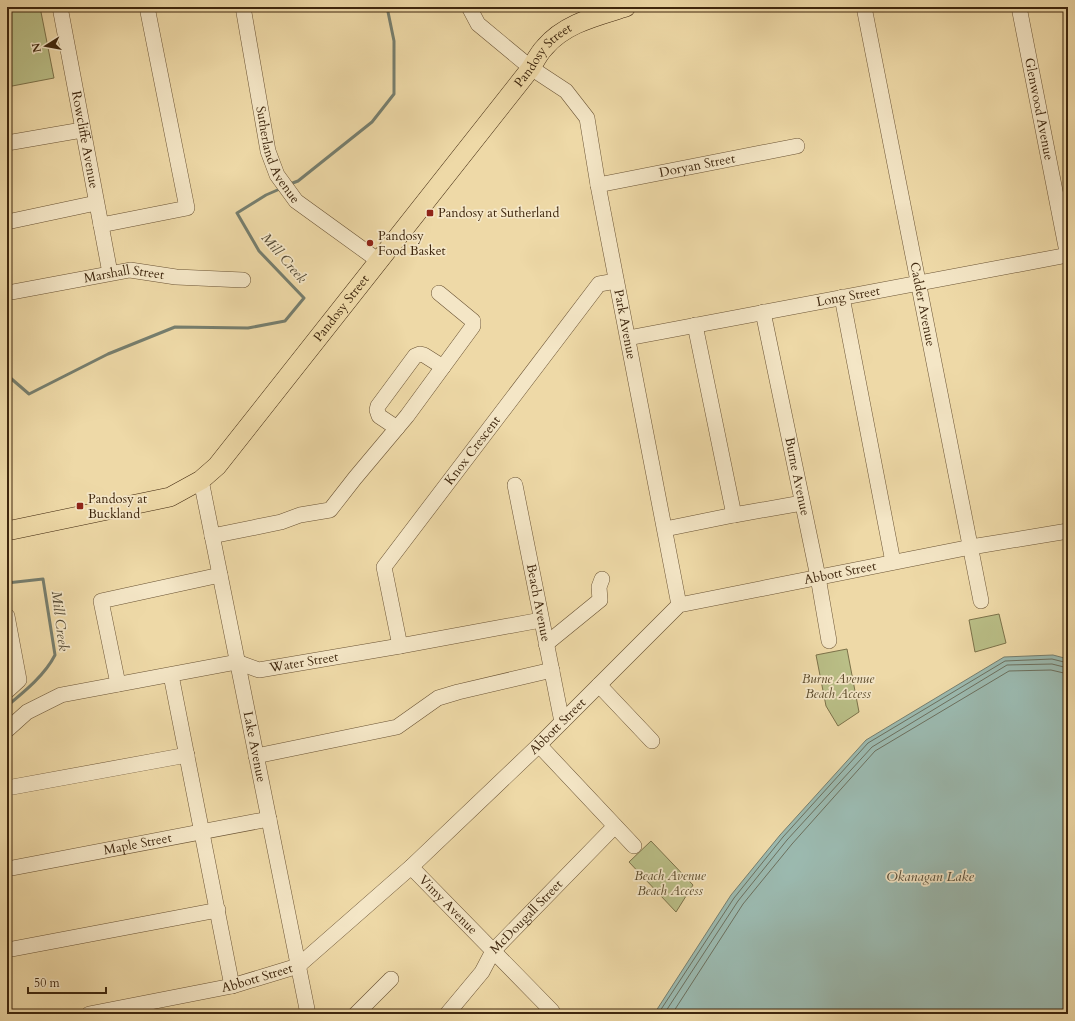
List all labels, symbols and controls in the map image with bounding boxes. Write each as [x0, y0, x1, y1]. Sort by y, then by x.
street label: Pandosy Street [510, 19, 575, 91]
north arrow [26, 26, 66, 66]
text: N [28, 41, 45, 54]
street label: Glenwood Avenue [1020, 56, 1058, 162]
street label: Rowcliffe Avenue [67, 89, 103, 190]
street label: Sutherland Avenue [251, 105, 304, 207]
street label: Doryan Street [658, 149, 737, 182]
place label: Pandosy at Sutherland [438, 204, 559, 222]
marker: Pandosy at Sutherland [425, 208, 435, 218]
place label: Pandosy Food Basket [378, 227, 446, 260]
water label: Mill Creek [257, 229, 311, 287]
marker: Pandosy Food Basket [365, 238, 375, 248]
street label: Cadder Avenue [905, 260, 940, 348]
street label: Marshall Street [82, 261, 165, 287]
street label: Pandosy Street [309, 271, 373, 346]
street label: Long Street [815, 282, 881, 311]
street label: Park Avenue [609, 288, 640, 361]
street label: Knox Crescent [440, 412, 505, 489]
street label: Burne Avenue [780, 436, 814, 517]
place label: Pandosy at Buckland [88, 490, 147, 523]
marker: Pandosy at Buckland [75, 501, 85, 511]
street label: Abbott Street [802, 557, 878, 589]
street label: Beach Avenue [522, 562, 555, 643]
water label: Mill Creek [47, 590, 73, 652]
street label: Water Street [267, 648, 340, 677]
park label: Burne Avenue Beach Access [802, 670, 875, 703]
street label: Abbott Street [525, 694, 590, 759]
street label: Lake Avenue [239, 710, 270, 784]
street label: Maple Street [102, 829, 173, 859]
park label: Beach Avenue Beach Access [634, 867, 707, 900]
water label: Okanagan Lake [886, 867, 974, 886]
street label: Vimy Avenue [415, 871, 481, 939]
street label: McDougall Street [486, 876, 567, 958]
street label: Abbott Street [220, 959, 295, 997]
scale bar [28, 969, 106, 995]
text: 50 m [34, 975, 61, 991]

